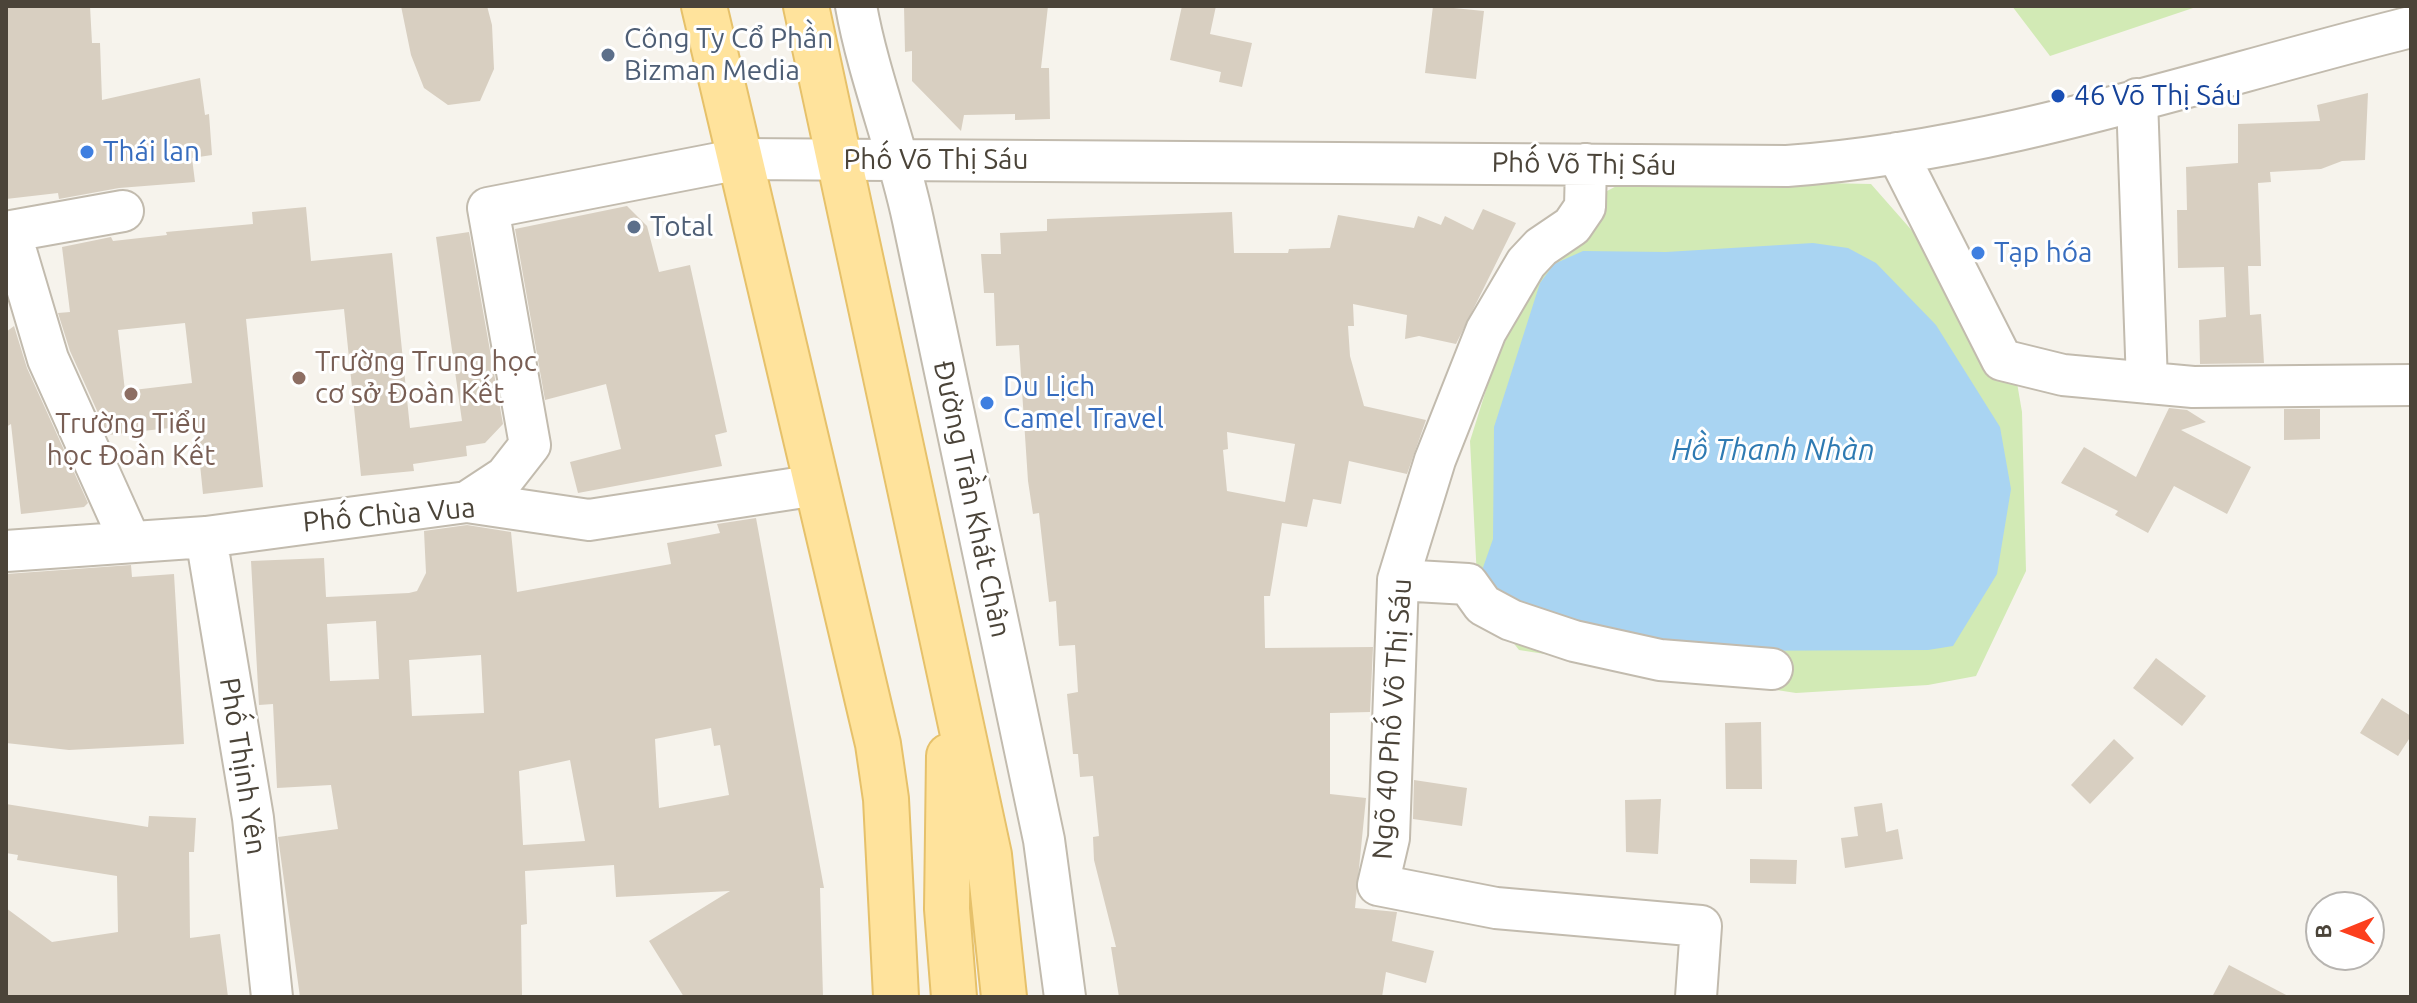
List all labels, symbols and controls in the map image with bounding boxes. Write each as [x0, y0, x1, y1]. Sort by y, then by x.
place label: Công Ty Cổ Phần Bizman Media [624, 22, 833, 88]
marker: Công Ty Cổ Phần Bizman Media [599, 46, 617, 64]
place label: 46 Võ Thị Sáu [2074, 79, 2241, 113]
marker: 46 Võ Thị Sáu [2049, 87, 2067, 105]
place label: Thái lan [103, 135, 200, 169]
marker: Thái lan [78, 143, 96, 161]
street label: Phố Võ Thị Sáu [844, 143, 1028, 177]
street label: Phố Võ Thị Sáu [1491, 146, 1677, 182]
place label: Total [650, 210, 713, 244]
marker: Total [625, 218, 643, 236]
place label: Tạp hóa [1994, 236, 2092, 270]
marker: Tạp hóa [1969, 244, 1987, 262]
place label: Trường Trung học cơ sở Đoàn Kết [315, 345, 537, 411]
street label: Đường Trần Khát Chân [926, 358, 1018, 640]
marker: Trường Trung học cơ sở Đoàn Kết [290, 369, 308, 387]
place label: Du Lịch Camel Travel [1003, 370, 1164, 436]
marker: Trường Tiểu học Đoàn Kết [122, 385, 140, 403]
marker: Du Lịch Camel Travel [978, 394, 996, 412]
place label: Trường Tiểu học Đoàn Kết [47, 407, 215, 473]
water label: Hồ Thanh Nhàn [1671, 432, 1875, 468]
street label: Phố Chùa Vua [301, 491, 477, 539]
street label: Ngõ 40 Phố Võ Thị Sáu [1365, 577, 1419, 861]
street label: Phố Thịnh Yên [212, 675, 274, 857]
north arrow [2305, 891, 2385, 971]
text: B [2310, 924, 2335, 939]

